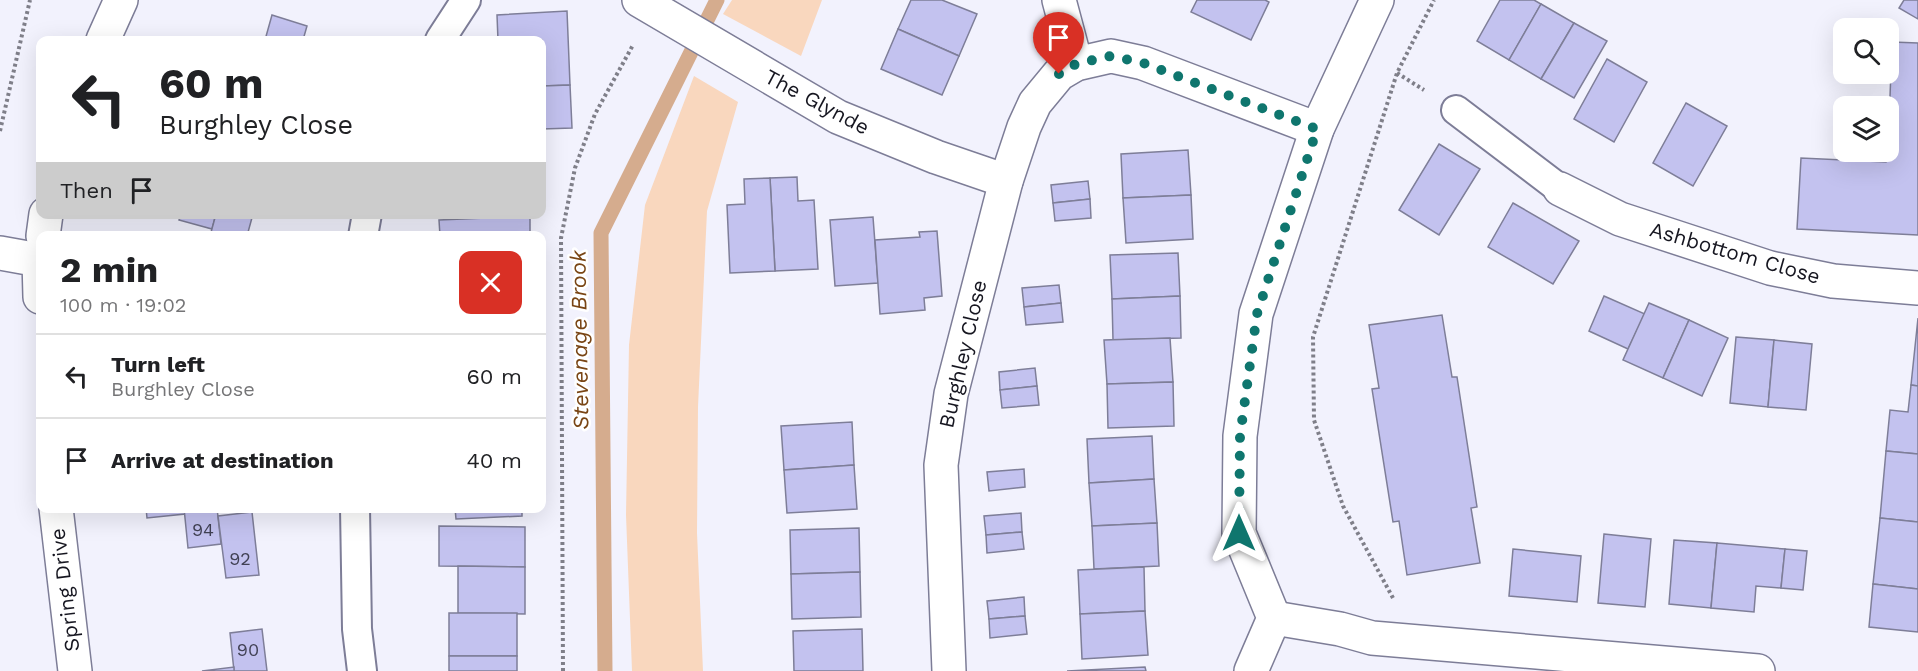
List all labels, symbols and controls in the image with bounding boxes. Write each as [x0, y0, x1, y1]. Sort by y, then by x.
pin [1033, 12, 1084, 74]
map controls [1833, 18, 1899, 162]
button: search [1833, 18, 1899, 84]
icon: arrive [1042, 21, 1075, 54]
text: 60 m [159, 59, 263, 108]
icon: left [60, 60, 138, 138]
street label: The Glynde [761, 64, 874, 140]
button: layers [1833, 96, 1899, 162]
text: Burghley Close [159, 109, 353, 141]
icon: arrive [125, 174, 158, 207]
text: Then [60, 178, 113, 203]
street label: Ashbottom Close [1647, 216, 1823, 289]
text: 2 min [60, 249, 158, 291]
water label: Stevenage Brook [565, 249, 594, 430]
button: close [459, 251, 522, 314]
street label: Burghley Close [933, 278, 992, 430]
text: 100 m · 19:02 [60, 293, 186, 317]
text: Turn left [111, 352, 205, 377]
icon: left [60, 360, 93, 393]
text: 60 m [466, 364, 522, 389]
text: Burghley Close [111, 377, 255, 401]
icon: arrive [60, 444, 93, 477]
text: Arrive at destination [111, 448, 334, 473]
text: 40 m [466, 448, 522, 473]
position arrow [1207, 501, 1271, 565]
house number: 94 [192, 519, 214, 540]
street label: Spring Drive [45, 527, 84, 653]
house number: 92 [229, 548, 251, 569]
house number: 90 [237, 639, 259, 660]

